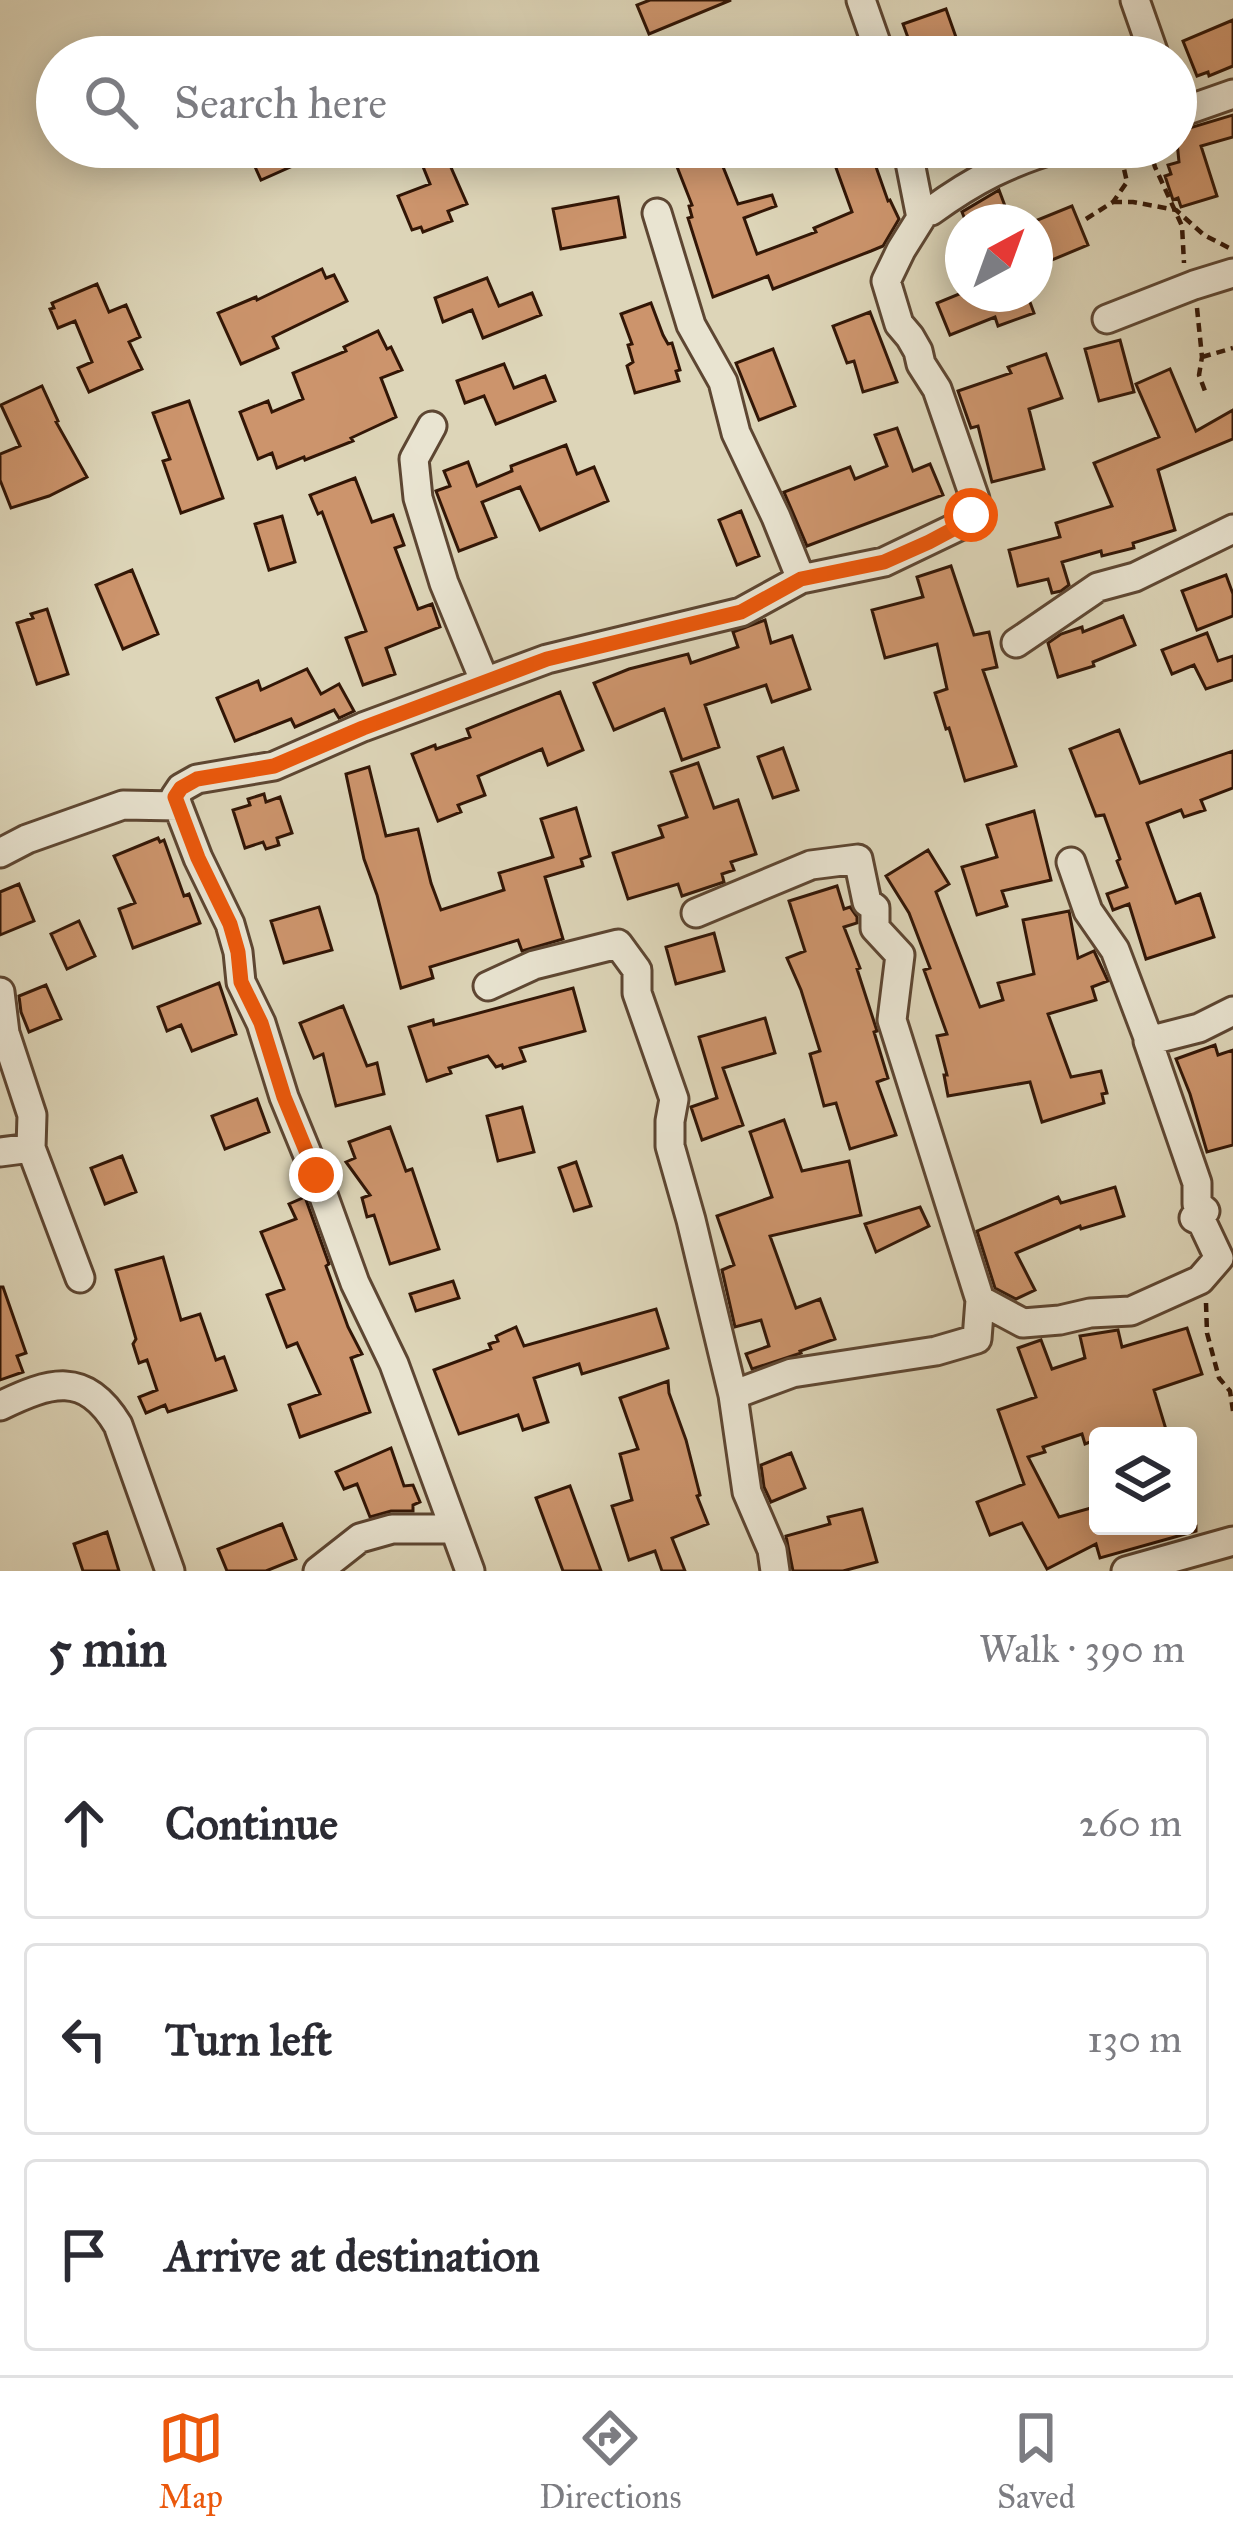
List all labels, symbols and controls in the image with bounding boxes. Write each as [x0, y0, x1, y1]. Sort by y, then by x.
search box [36, 36, 1197, 168]
icon: search [78, 69, 144, 135]
text: Search here [174, 75, 387, 130]
north arrow [945, 204, 1053, 312]
route start [944, 488, 998, 542]
route end [289, 1148, 343, 1202]
map controls [1089, 1427, 1197, 1535]
button: layers [1089, 1427, 1197, 1535]
text: 5 min [48, 1618, 167, 1680]
text: Walk · 390 m [979, 1625, 1185, 1673]
icon: ahead [51, 1790, 117, 1856]
text: Continue [165, 1796, 338, 1851]
text: 260 m [1079, 1799, 1182, 1847]
icon: left [51, 2006, 117, 2072]
text: Turn left [165, 2012, 332, 2067]
text: 130 m [1087, 2015, 1182, 2063]
icon: arrive [51, 2222, 117, 2288]
text: Arrive at destination [165, 2228, 540, 2283]
tab: Map [158, 2405, 224, 2517]
tab: Directions [539, 2405, 681, 2517]
tab: Saved [997, 2405, 1075, 2517]

